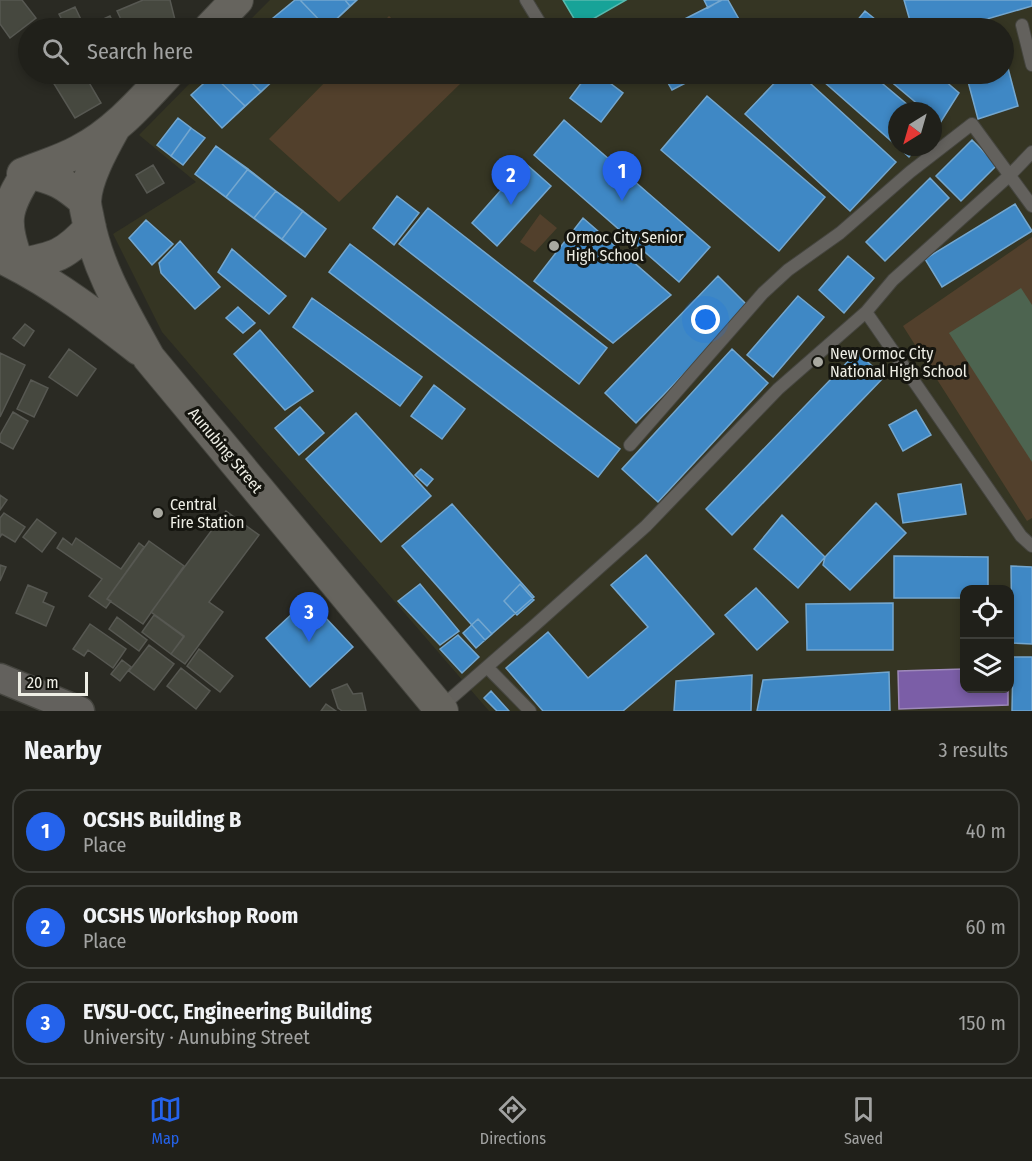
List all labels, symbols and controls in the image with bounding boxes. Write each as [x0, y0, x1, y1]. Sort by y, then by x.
search box [18, 18, 1014, 84]
icon: search [39, 35, 72, 68]
text: Search here [87, 38, 193, 65]
north arrow [888, 102, 942, 156]
pin: 1 [602, 152, 642, 201]
pin: 2 [492, 156, 530, 205]
place label: Ormoc City Senior High School [566, 228, 684, 265]
marker: Ormoc City Senior High School [547, 239, 561, 253]
your location [691, 305, 720, 334]
place label: New Ormoc City National High School [830, 344, 967, 381]
marker: New Ormoc City National High School [811, 355, 825, 369]
street label: Aunubing Street [185, 404, 267, 497]
place label: Central Fire Station [170, 495, 244, 532]
marker: Central Fire Station [151, 506, 165, 520]
map controls [960, 585, 1014, 693]
button: locate [960, 585, 1014, 639]
pin: 3 [290, 592, 328, 642]
button: layers [960, 639, 1014, 693]
scale bar [18, 669, 88, 696]
text: 20 m [27, 673, 58, 692]
text: Nearby [24, 735, 101, 766]
text: 3 results [939, 738, 1008, 762]
text: OCSHS Building B [83, 806, 241, 833]
text: 1 [41, 819, 50, 843]
text: 40 m [966, 819, 1006, 843]
text: Place [83, 833, 126, 857]
text: OCSHS Workshop Room [83, 902, 298, 929]
text: 2 [41, 915, 50, 939]
text: 60 m [966, 915, 1006, 939]
text: Place [83, 929, 126, 953]
text: EVSU-OCC, Engineering Building [83, 998, 372, 1025]
text: 3 [41, 1011, 50, 1035]
text: 150 m [959, 1011, 1006, 1035]
text: University · Aunubing Street [83, 1025, 310, 1049]
tab: Map [149, 1093, 182, 1148]
tab: Directions [480, 1093, 546, 1148]
tab: Saved [844, 1093, 883, 1148]

